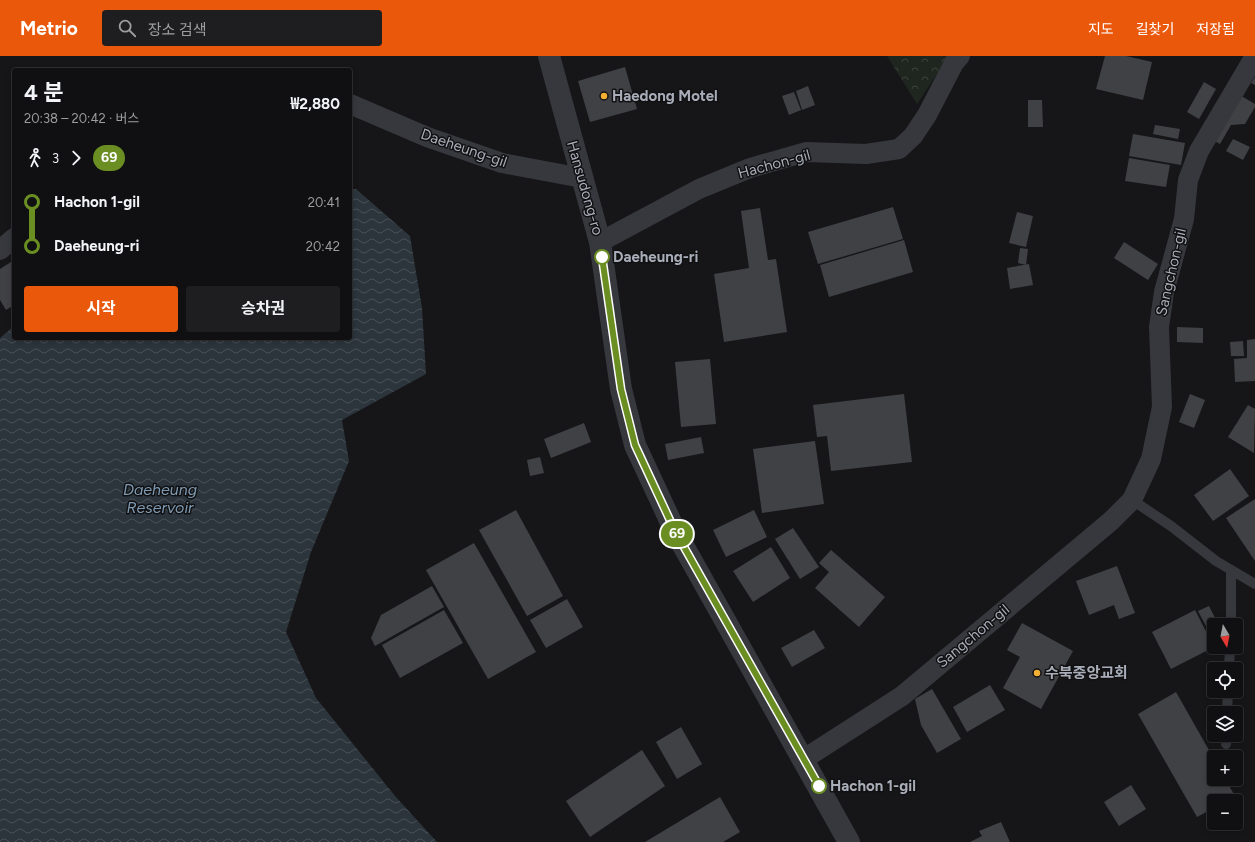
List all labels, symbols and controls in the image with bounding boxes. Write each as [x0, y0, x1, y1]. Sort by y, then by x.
search box [102, 10, 382, 46]
text: Metrio [20, 17, 78, 40]
icon: search [116, 17, 138, 39]
text: 장소 검색 [148, 21, 207, 39]
text: 지도 [1088, 21, 1114, 38]
text: 길찾기 [1136, 21, 1174, 38]
text: 저장됨 [1196, 21, 1235, 38]
text: 4 분 [24, 79, 63, 106]
place label: Haedong Motel [612, 87, 718, 105]
marker: Haedong Motel [599, 91, 609, 101]
text: ₩2,880 [291, 95, 340, 113]
text: 20:38 – 20:42 · 버스 [24, 111, 139, 126]
street label: Daeheung-gil [418, 125, 510, 171]
street label: Hansudong-ro [563, 139, 607, 238]
street label: Hachon-gil [736, 146, 812, 182]
icon: walk [24, 147, 46, 169]
icon: forward [65, 147, 87, 169]
text: 69 [101, 149, 117, 166]
text: 3 [52, 151, 59, 166]
text: Hachon 1-gil [54, 193, 140, 211]
text: 20:41 [308, 195, 340, 210]
street label: Sangchon-gil [1152, 226, 1190, 318]
text: Daeheung-ri [54, 237, 139, 255]
text: 20:42 [306, 239, 340, 254]
place label: Daeheung-ri [613, 248, 699, 266]
marker: Daeheung-ri [594, 249, 610, 265]
button: 시작 [24, 286, 178, 332]
button: 승차권 [186, 286, 340, 332]
water label: Daeheung Reservoir [123, 480, 197, 517]
line badge: 69 [659, 521, 695, 547]
text: 69 [669, 525, 685, 542]
street label: Sangchon-gil [933, 600, 1013, 672]
north arrow [1207, 618, 1243, 654]
map controls [1207, 618, 1243, 830]
button: locate [1207, 662, 1243, 698]
place label: 수북중앙교회 [1045, 664, 1128, 682]
marker: 수북중앙교회 [1032, 668, 1042, 678]
button: layers [1207, 706, 1243, 742]
button: + [1207, 750, 1243, 786]
place label: Hachon 1-gil [830, 777, 916, 795]
marker: Hachon 1-gil [811, 778, 827, 794]
button: − [1207, 794, 1243, 830]

